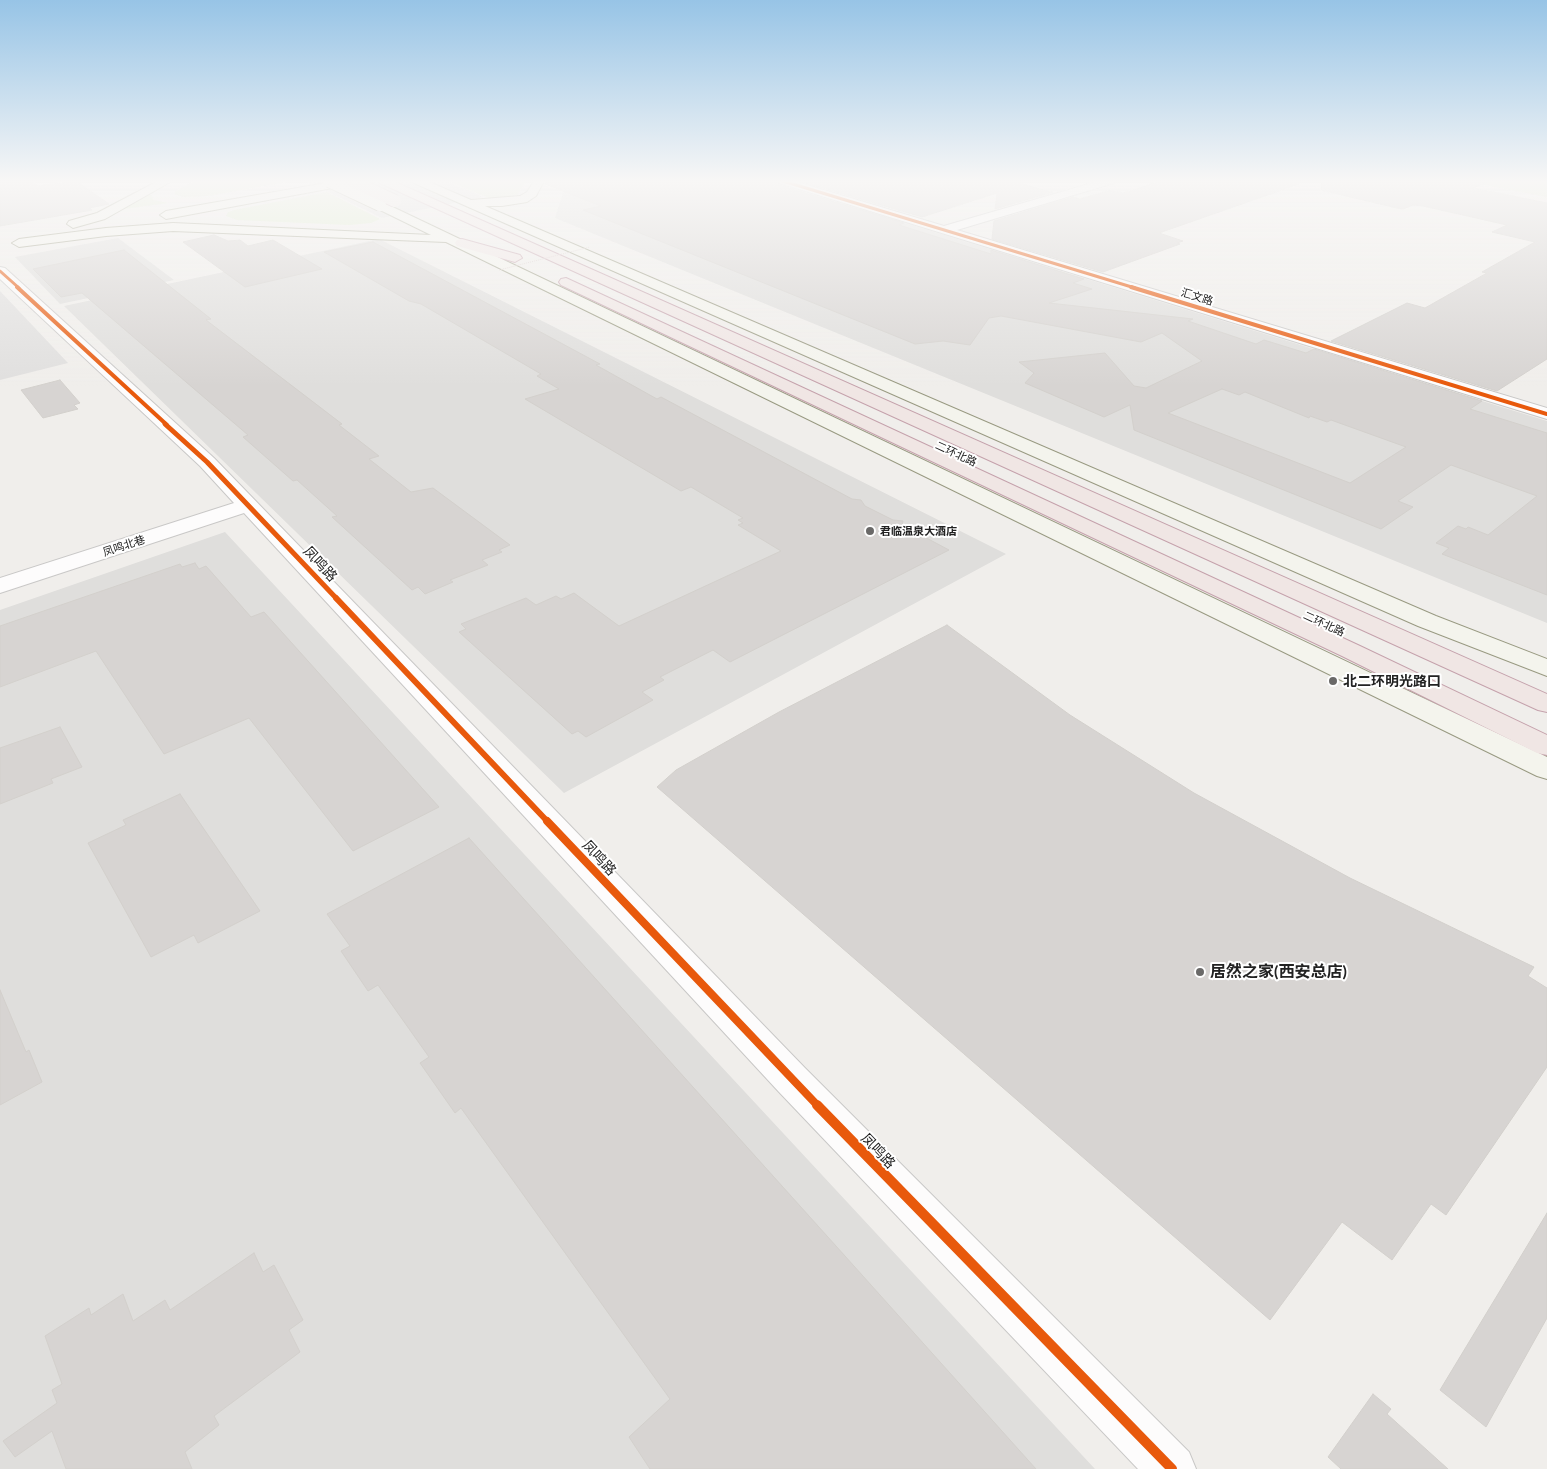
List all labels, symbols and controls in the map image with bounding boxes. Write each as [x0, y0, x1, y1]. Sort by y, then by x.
street label: 汇文路 [1179, 286, 1215, 308]
street label: 二环北路 [933, 439, 979, 469]
place label: 君临温泉大酒店 [880, 524, 957, 538]
marker: 君临温泉大酒店 [864, 525, 876, 537]
street label: 凤鸣北巷 [101, 533, 147, 559]
street label: 凤鸣路 [300, 543, 340, 585]
street label: 二环北路 [1301, 609, 1347, 639]
place label: 北二环明光路口 [1343, 673, 1441, 689]
marker: 北二环明光路口 [1327, 675, 1339, 687]
street label: 凤鸣路 [579, 837, 619, 879]
place label: 居然之家(西安总店) [1210, 962, 1347, 982]
marker: 居然之家(西安总店) [1194, 966, 1206, 978]
street label: 凤鸣路 [857, 1130, 899, 1172]

